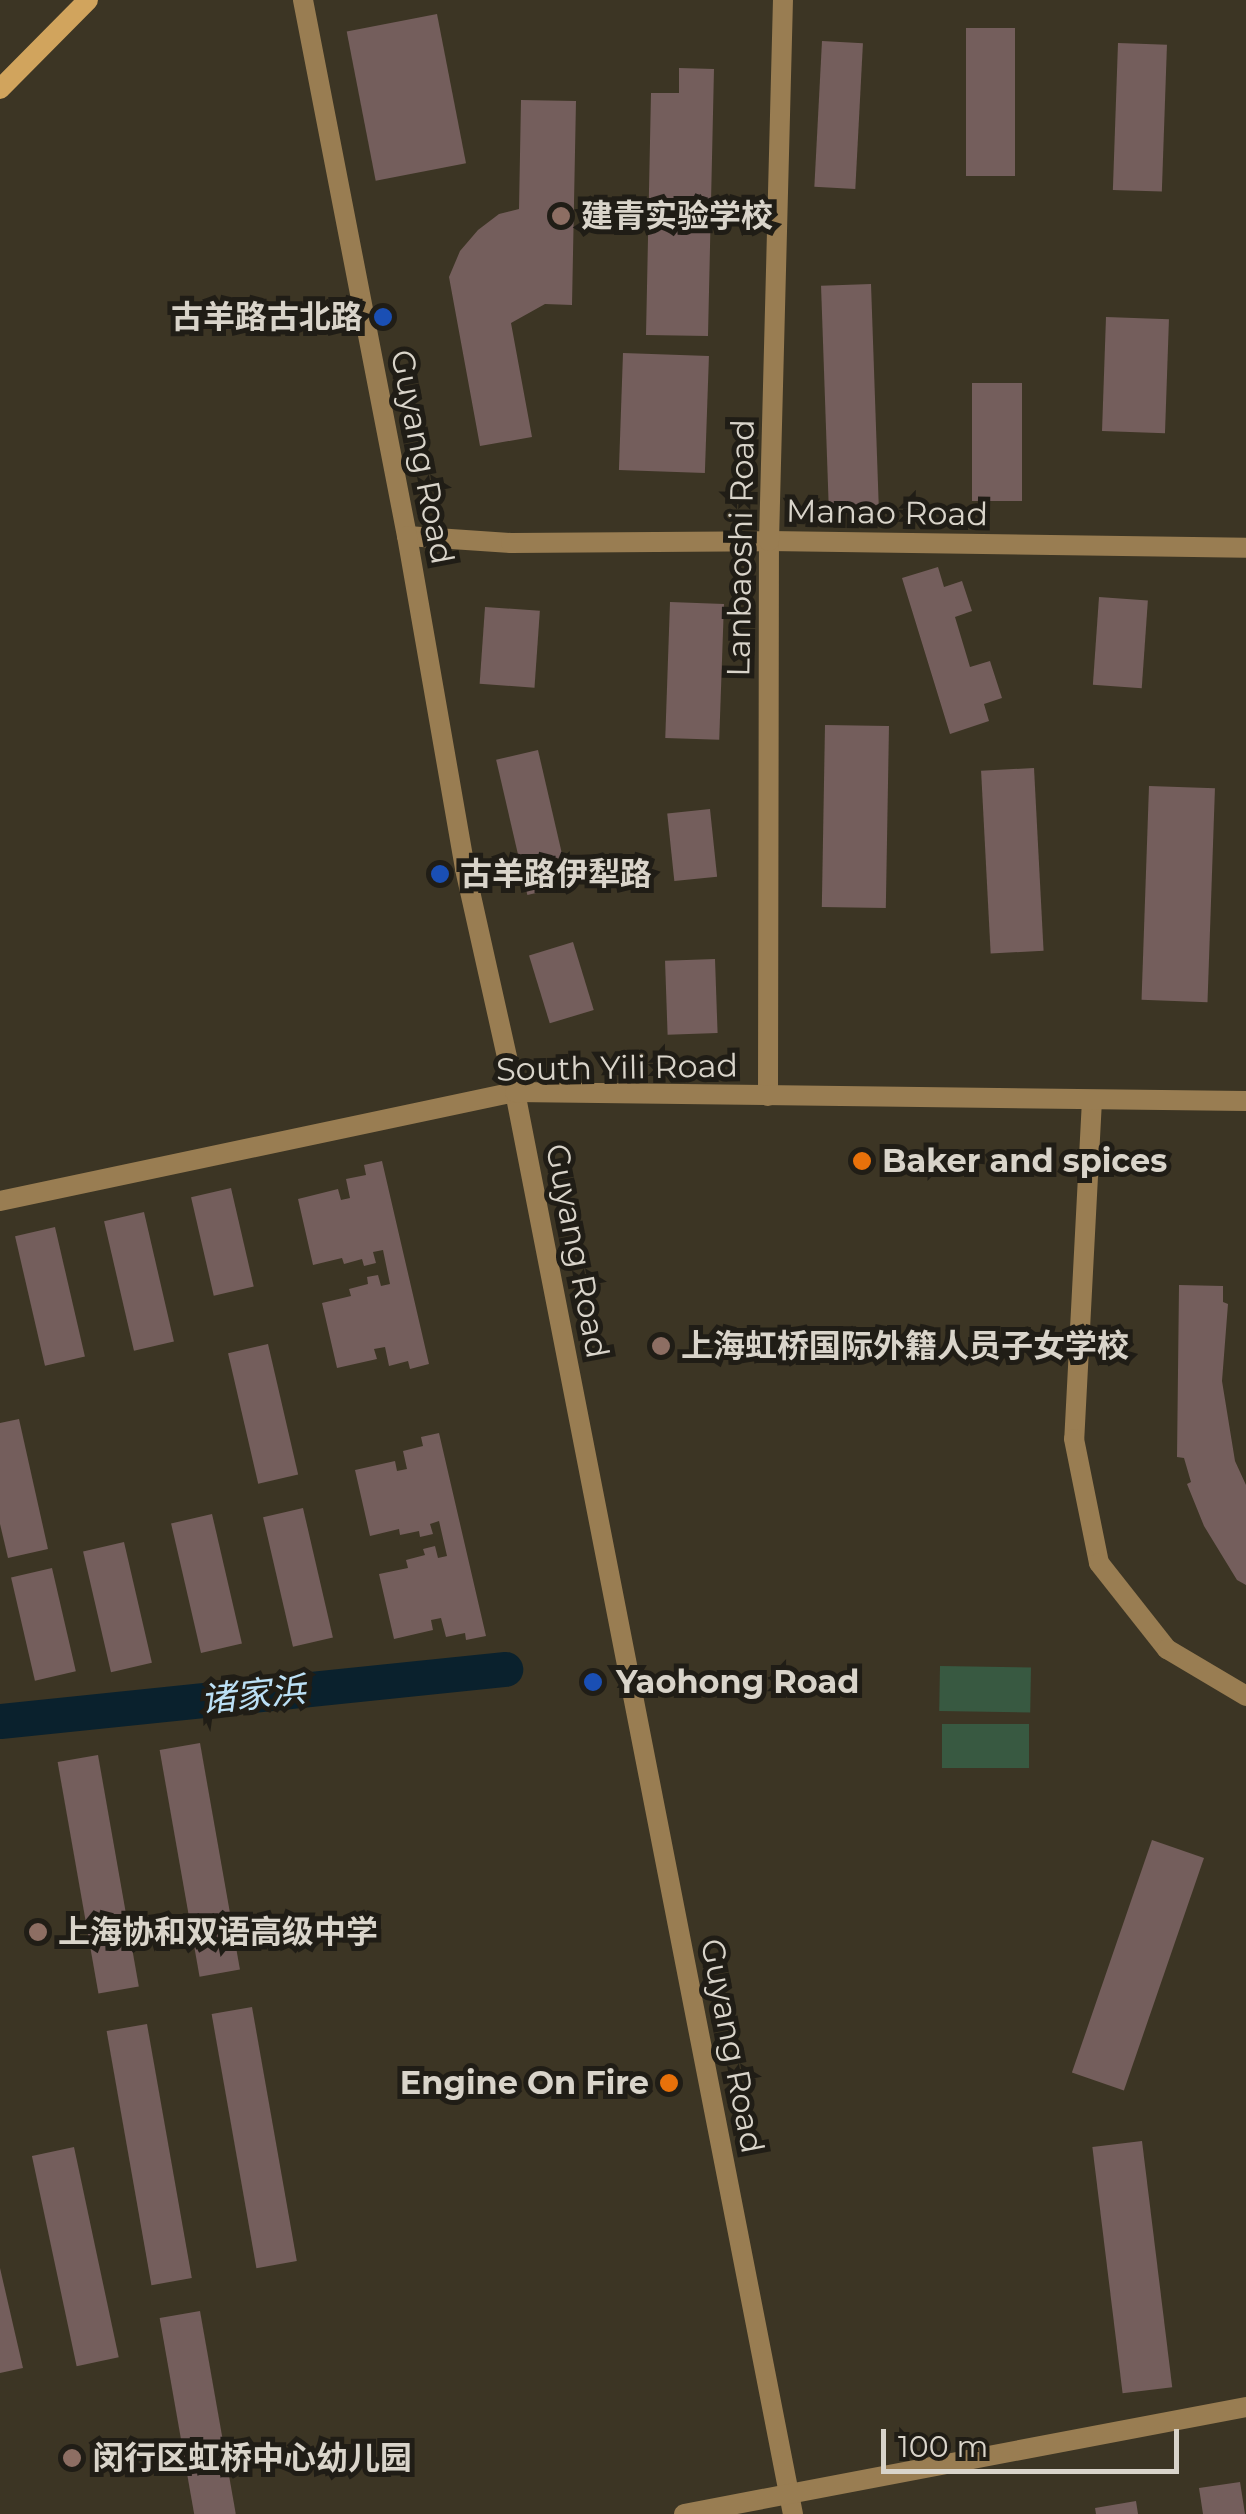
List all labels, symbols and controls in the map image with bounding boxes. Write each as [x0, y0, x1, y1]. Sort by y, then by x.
place label: 建青实验学校 [581, 197, 773, 235]
marker: 建青实验学校 [550, 205, 572, 227]
place label: 古羊路古北路 [171, 298, 363, 336]
marker: 古羊路古北路 [372, 306, 394, 328]
street label: Guyang Road [382, 347, 462, 567]
street label: Lanbaoshi Road [720, 419, 762, 677]
street label: Manao Road [786, 492, 988, 534]
place label: 古羊路伊犁路 [460, 855, 652, 893]
marker: 古羊路伊犁路 [429, 863, 451, 885]
street label: South Yili Road [496, 1047, 738, 1089]
street label: Guyang Road [537, 1141, 617, 1361]
place label: Baker and spices [882, 1142, 1167, 1180]
marker: Baker and spices [851, 1150, 873, 1172]
place label: 上海虹桥国际外籍人员子女学校 [681, 1327, 1129, 1365]
marker: 上海虹桥国际外籍人员子女学校 [650, 1335, 672, 1357]
place label: Yaohong Road [616, 1663, 859, 1701]
water label: 诸家浜 [199, 1669, 307, 1721]
marker: Yaohong Road [580, 1669, 606, 1695]
place label: 上海协和双语高级中学 [58, 1913, 378, 1951]
marker: 上海协和双语高级中学 [27, 1921, 49, 1943]
street label: Guyang Road [692, 1936, 772, 2156]
place label: Engine On Fire [400, 2064, 649, 2102]
marker: Engine On Fire [658, 2072, 680, 2094]
scale bar [886, 2409, 1184, 2471]
text: 100 m [898, 2428, 988, 2465]
place label: 闵行区虹桥中心幼儿园 [92, 2439, 412, 2477]
marker: 闵行区虹桥中心幼儿园 [61, 2447, 83, 2469]

